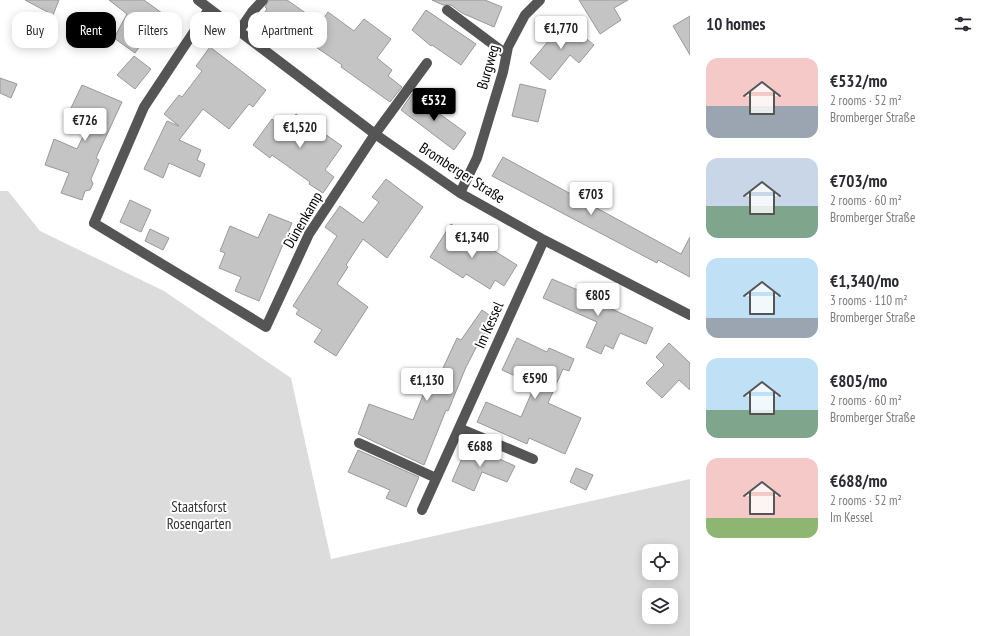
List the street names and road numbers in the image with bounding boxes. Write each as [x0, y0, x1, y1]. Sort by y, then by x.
street label: Burgweg [472, 42, 503, 91]
street label: Bromberger Straße [416, 138, 509, 207]
street label: Dünenkamp [279, 188, 326, 251]
street label: Im Kessel [470, 298, 507, 351]

